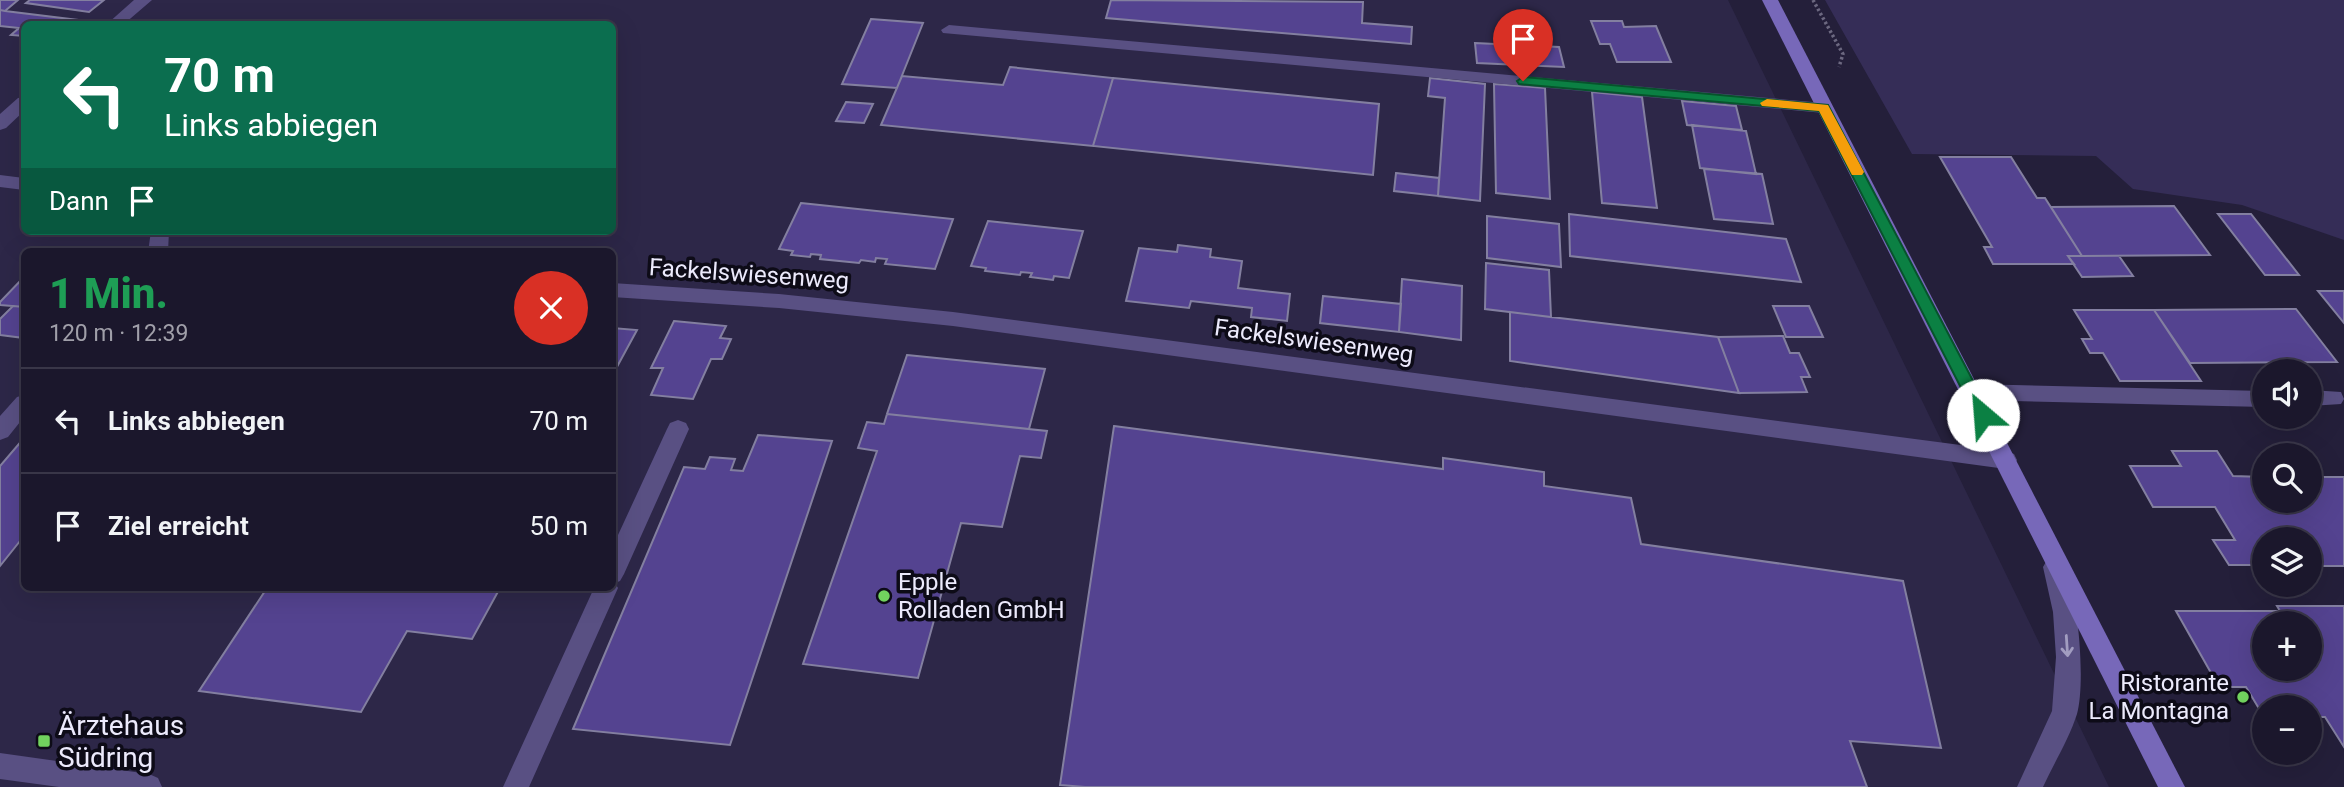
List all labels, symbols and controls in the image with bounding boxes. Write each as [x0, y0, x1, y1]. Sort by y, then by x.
pin [1493, 9, 1553, 81]
icon: arrive [1504, 20, 1542, 58]
text: 70 m [164, 47, 275, 104]
icon: left [49, 49, 140, 140]
text: Links abbiegen [164, 106, 378, 144]
icon: arrive [123, 182, 161, 220]
text: Dann [49, 186, 109, 216]
street label: Fackelswiesenweg [648, 253, 850, 295]
text: 1 Min. [49, 269, 168, 318]
button: close [514, 271, 588, 345]
street label: Fackelswiesenweg [1213, 313, 1415, 369]
text: 120 m · 12:39 [49, 320, 188, 347]
map controls [2252, 359, 2322, 765]
button: sound [2252, 359, 2322, 429]
position arrow [1946, 378, 2020, 452]
icon: left [49, 402, 87, 440]
text: Links abbiegen [108, 406, 285, 436]
text: 70 m [530, 406, 588, 436]
button: search [2252, 443, 2322, 513]
icon: arrive [49, 507, 87, 545]
text: Ziel erreicht [108, 511, 249, 541]
text: 50 m [530, 511, 588, 541]
button: layers [2252, 527, 2322, 597]
place label: Epple Rolladen GmbH [898, 568, 1065, 624]
marker: Epple Rolladen GmbH [876, 588, 892, 604]
button: + [2252, 611, 2322, 681]
one-way arrow [2061, 634, 2074, 656]
place label: Ristorante La Montagna [2088, 669, 2229, 725]
marker: Ristorante La Montagna [2235, 689, 2251, 705]
button: − [2252, 695, 2322, 765]
place label: Ärztehaus Südring [58, 709, 184, 774]
marker: Ärztehaus Südring [36, 733, 52, 749]

